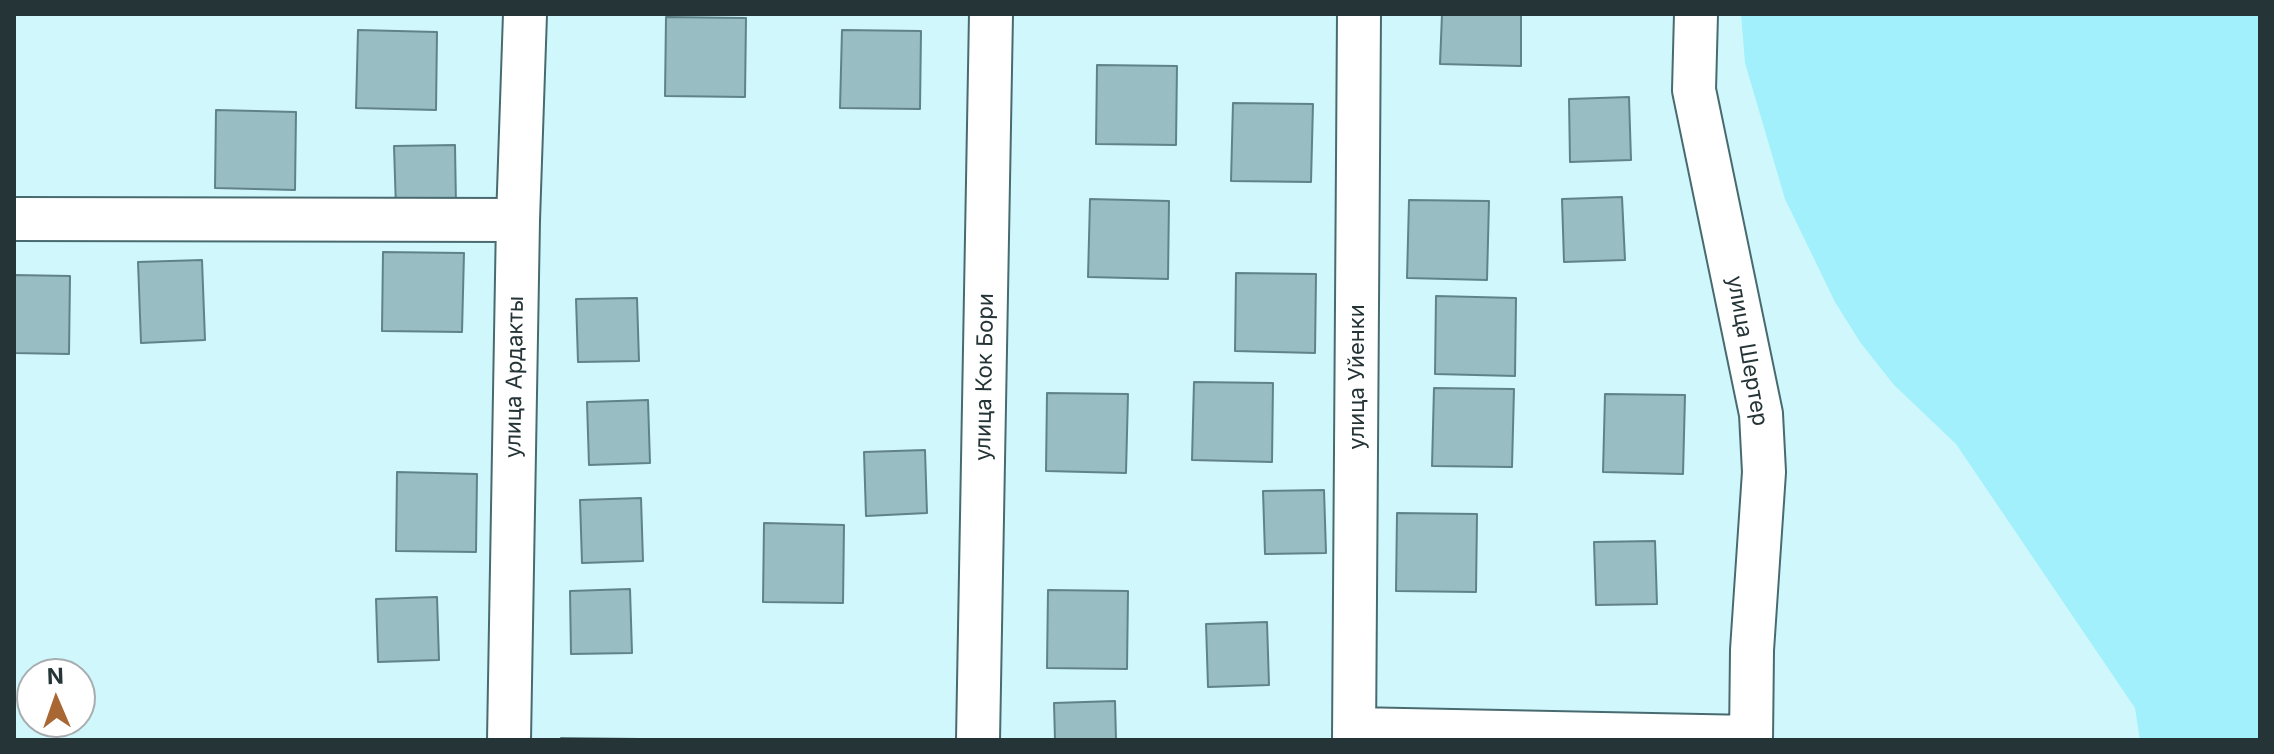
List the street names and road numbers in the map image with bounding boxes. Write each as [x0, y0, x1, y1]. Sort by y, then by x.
street label: улица Шертер [1721, 274, 1773, 428]
street label: улица Кок Бори [970, 293, 1000, 461]
street label: улица Ардакты [500, 296, 530, 458]
street label: улица Уйенки [1344, 304, 1370, 450]

